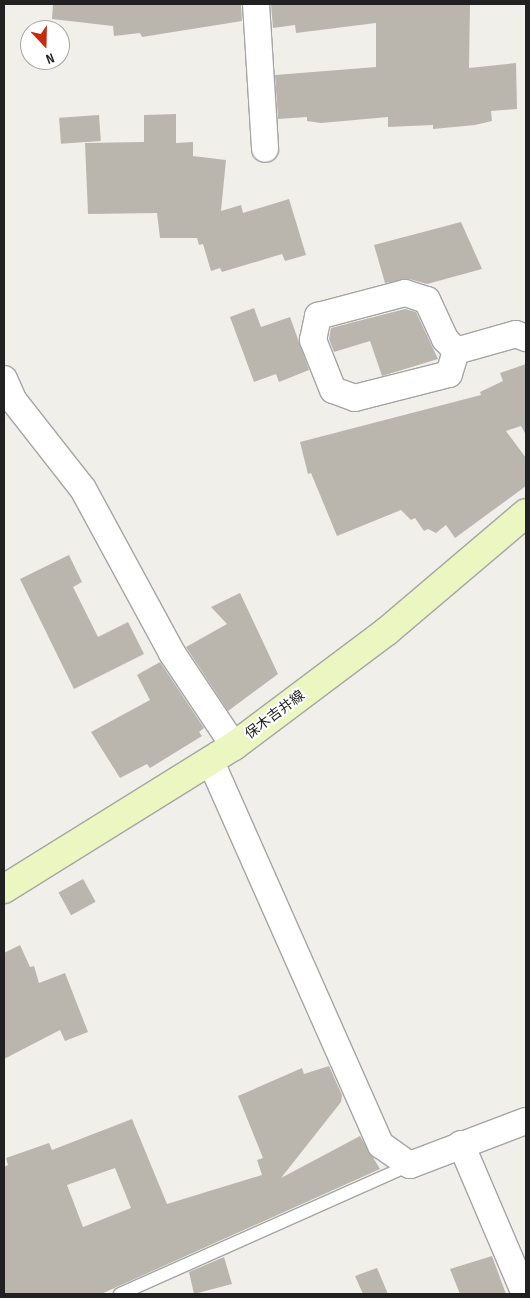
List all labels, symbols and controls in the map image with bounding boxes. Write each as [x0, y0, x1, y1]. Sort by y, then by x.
north arrow [20, 20, 70, 70]
text: N [44, 49, 57, 68]
street label: 保木吉井線 [242, 687, 308, 743]

